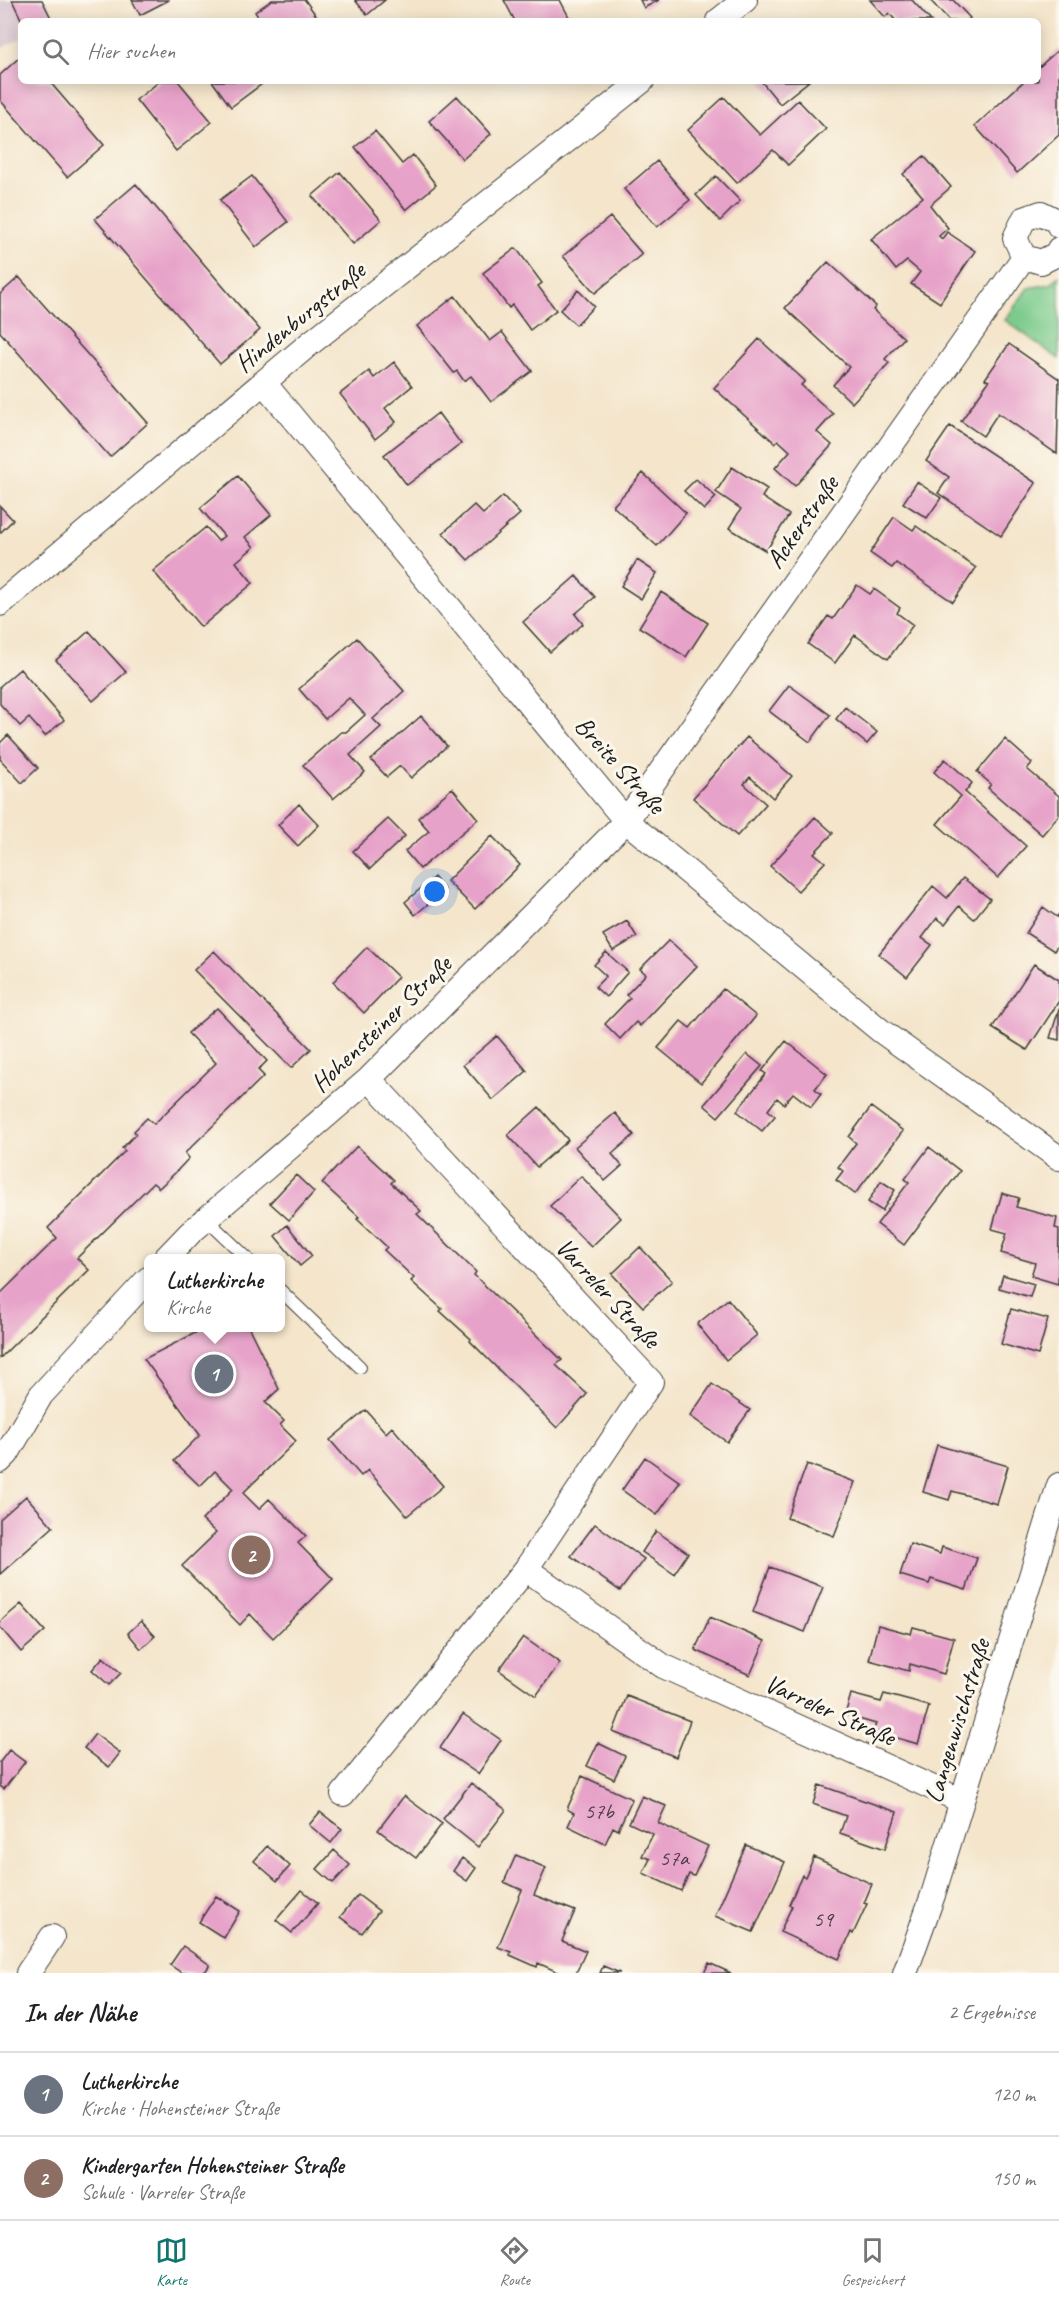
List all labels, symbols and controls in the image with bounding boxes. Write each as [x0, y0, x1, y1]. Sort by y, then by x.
search box [18, 18, 1041, 84]
icon: search [39, 35, 72, 68]
text: Hier suchen [87, 37, 175, 65]
street label: Hindenburgstraße [228, 253, 374, 380]
street label: Ackerstraße [758, 467, 847, 575]
street label: Breite Straße [568, 709, 674, 823]
your location [420, 877, 449, 906]
street label: Hohensteiner Straße [304, 947, 460, 1100]
street label: Varreler Straße [548, 1231, 669, 1357]
popup [144, 1254, 285, 1332]
text: Lutherkirche [167, 1267, 263, 1295]
text: Kirche [167, 1295, 210, 1320]
pin: 1 [194, 1352, 234, 1396]
pin: 2 [232, 1532, 270, 1578]
street label: Langenwischstraße [916, 1633, 998, 1807]
street label: Varreler Straße [760, 1667, 903, 1754]
house number: 57b [584, 1797, 615, 1825]
house number: 57a [659, 1844, 690, 1872]
house number: 59 [813, 1905, 835, 1933]
text: In der Nähe [24, 1996, 136, 2029]
text: 2 Ergebnisse [948, 2000, 1035, 2025]
text: Lutherkirche [81, 2068, 177, 2096]
text: 1 [39, 2082, 48, 2107]
text: 120 m [992, 2082, 1035, 2107]
text: Kirche · Hohensteiner Straße [81, 2096, 279, 2121]
text: Kindergarten Hohensteiner Straße [81, 2152, 344, 2180]
text: 2 [39, 2166, 48, 2191]
text: 150 m [992, 2166, 1035, 2191]
text: Schule · Varreler Straße [81, 2180, 244, 2205]
tab: Karte [155, 2234, 188, 2290]
tab: Route [498, 2234, 531, 2290]
tab: Gespeichert [842, 2234, 904, 2290]

